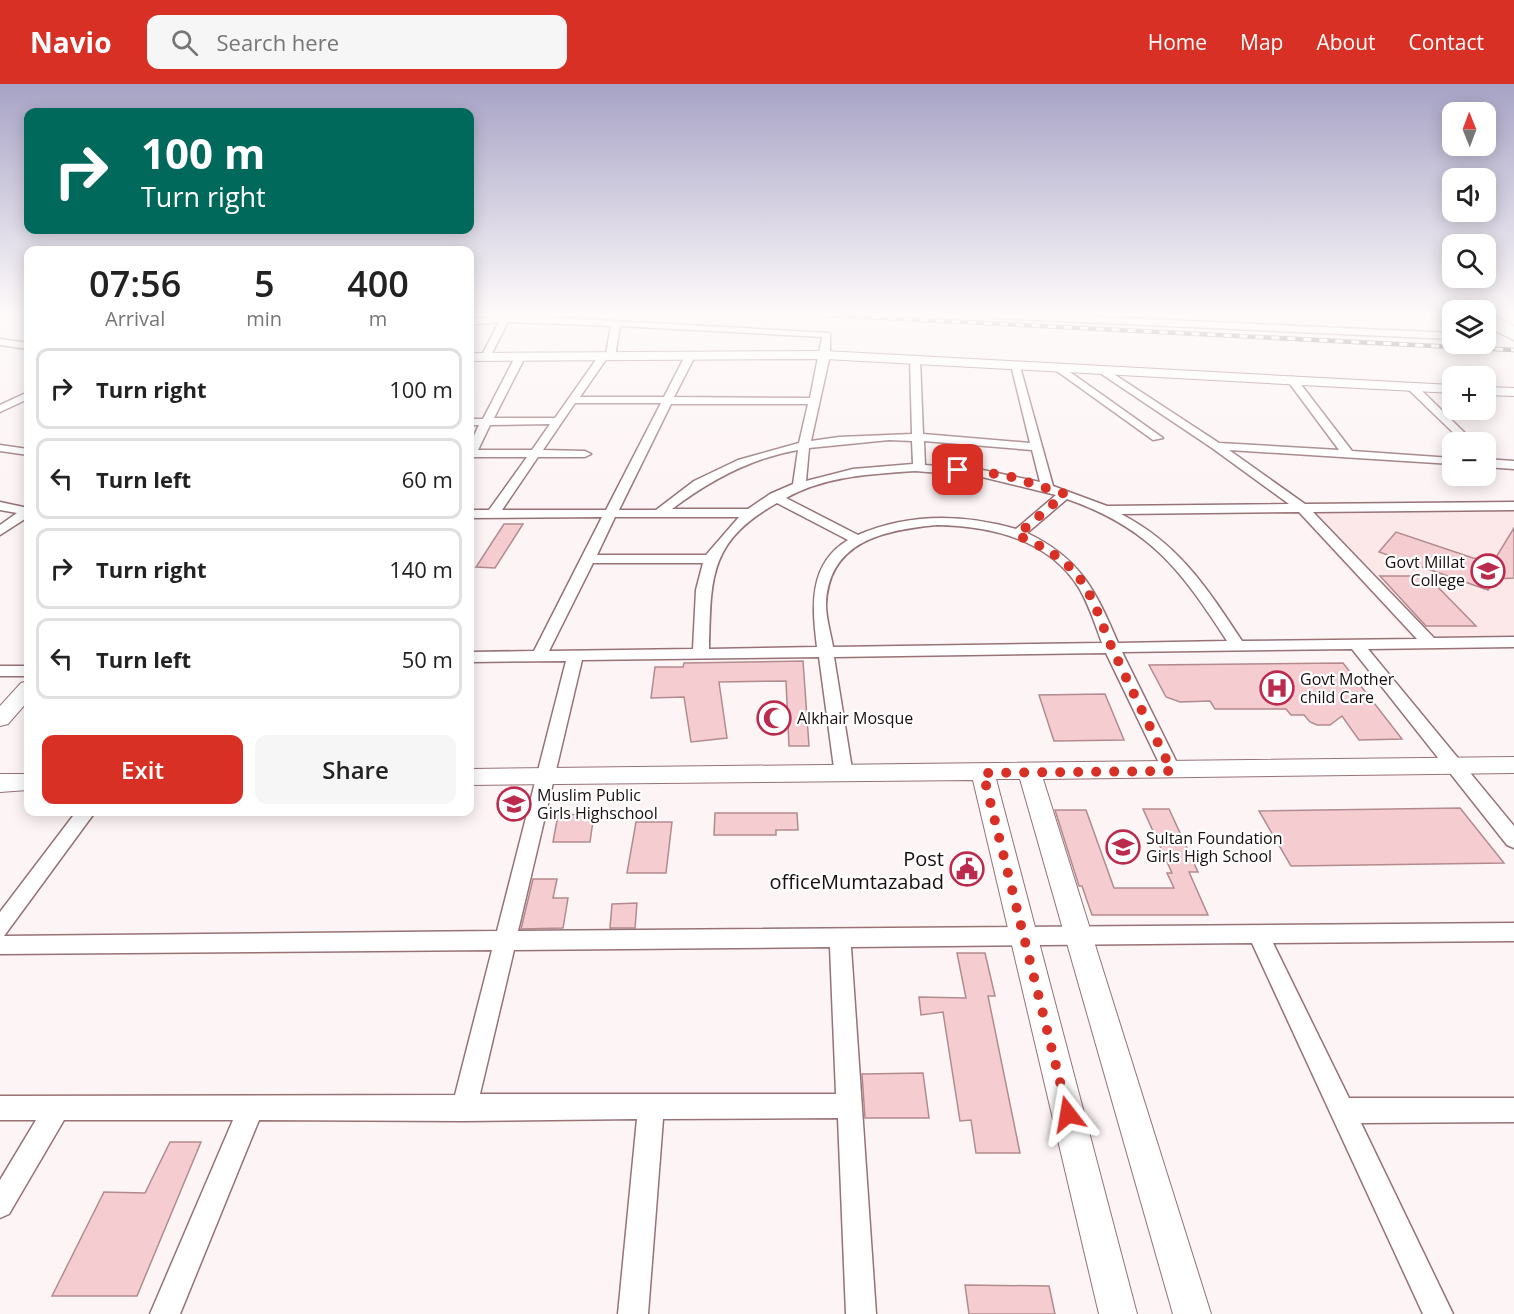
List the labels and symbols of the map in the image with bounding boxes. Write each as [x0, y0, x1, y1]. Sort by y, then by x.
north arrow [1442, 102, 1496, 156]
pin [932, 444, 983, 495]
place label: Govt Millat College [1385, 551, 1465, 591]
school or university icon: Govt Millat College [1470, 553, 1506, 589]
place label: Govt Mother child Care [1300, 668, 1395, 708]
hospital icon: Govt Mother child Care [1259, 670, 1295, 706]
mosque icon: Alkhair Mosque [756, 700, 792, 736]
place label: Alkhair Mosque [797, 707, 913, 729]
place label: Muslim Public Girls Highschool [537, 784, 658, 824]
school or university icon: Muslim Public Girls Highschool [496, 786, 532, 822]
place label: Sultan Foundation Girls High School [1146, 827, 1283, 867]
school or university icon: Sultan Foundation Girls High School [1105, 829, 1141, 865]
place label: Post officeMumtazabad [770, 845, 944, 895]
public building icon: Post officeMumtazabad [949, 851, 985, 887]
position arrow [1036, 1082, 1100, 1146]

